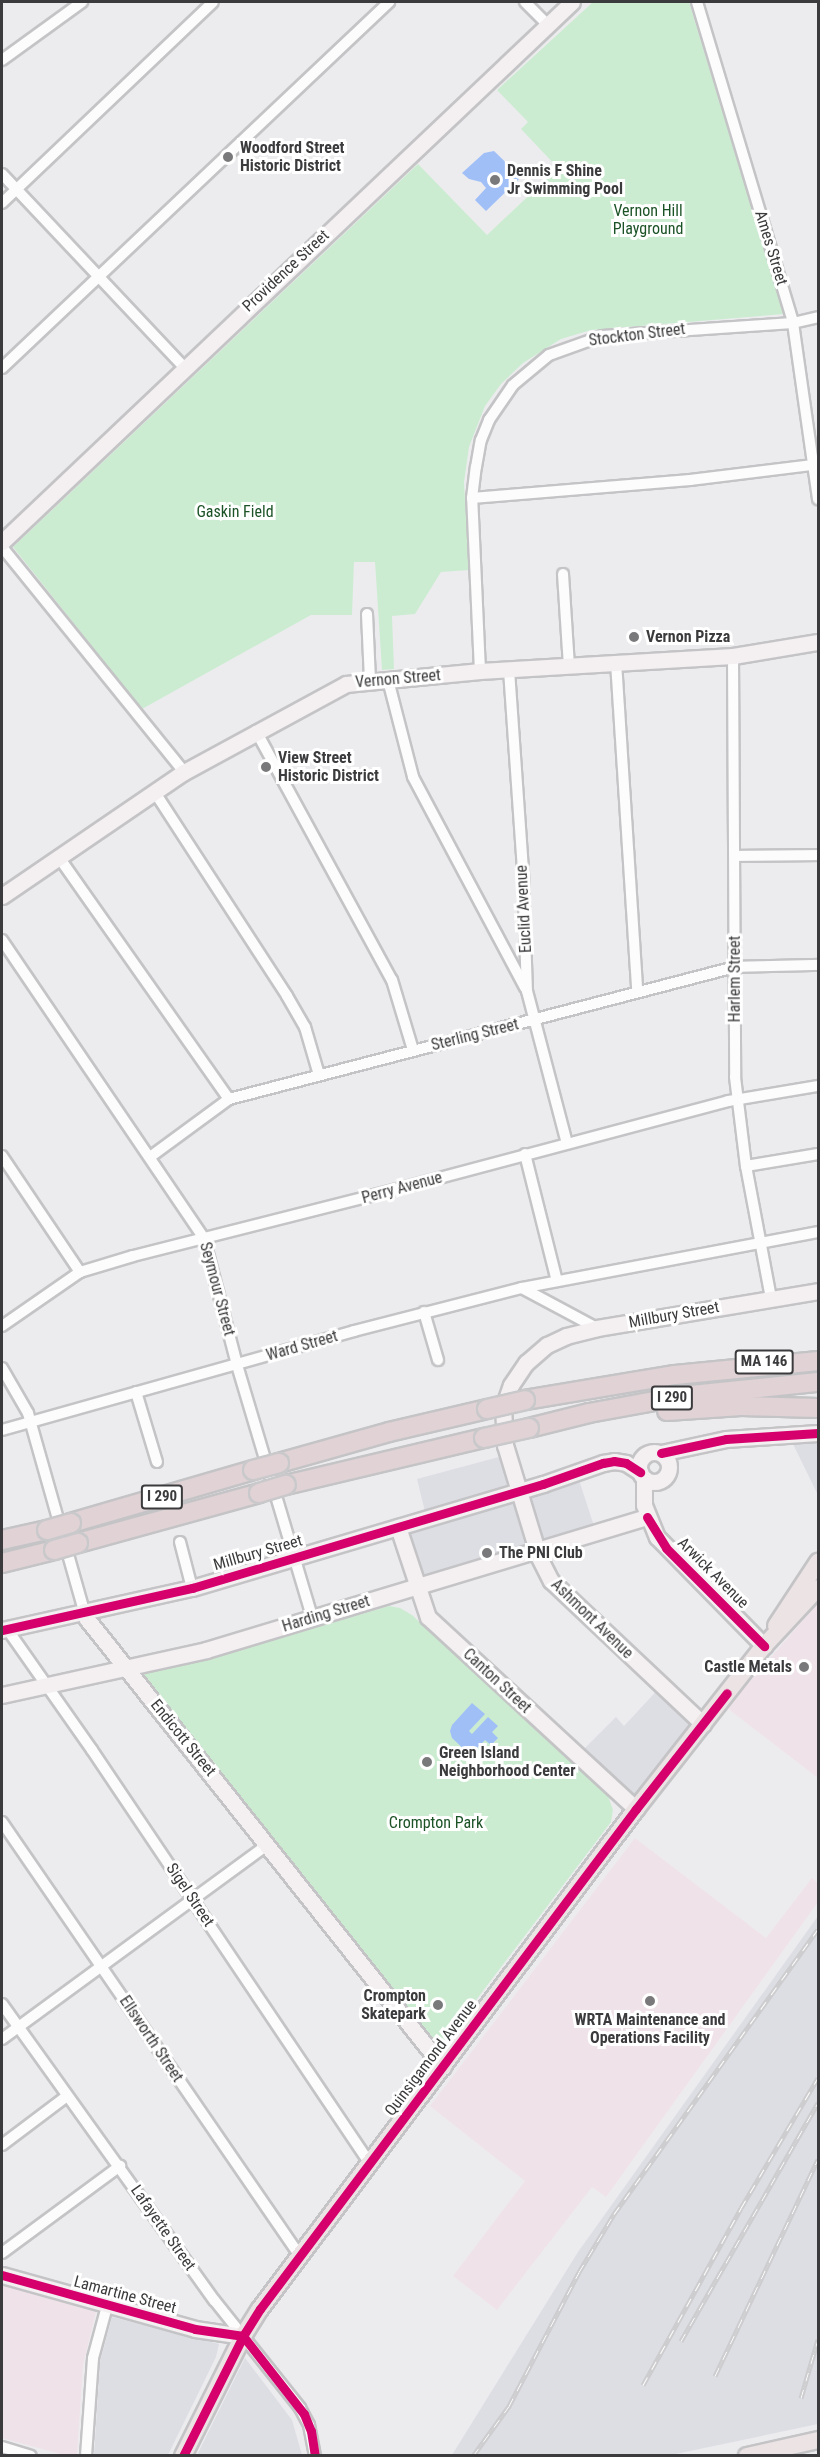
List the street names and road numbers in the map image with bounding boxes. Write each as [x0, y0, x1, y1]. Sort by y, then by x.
street label: Ames Street [751, 208, 791, 288]
street label: Providence Street [239, 226, 333, 316]
street label: Stockton Street [588, 320, 686, 350]
street label: Vernon Street [354, 666, 442, 692]
street label: Euclid Avenue [512, 865, 536, 953]
street label: Harlem Street [725, 936, 745, 1022]
street label: Sterling Street [429, 1015, 521, 1055]
street label: Perry Avenue [360, 1168, 444, 1208]
street label: Seymour Street [195, 1240, 239, 1338]
street label: Millbury Street [627, 1298, 721, 1332]
street label: Ward Street [264, 1327, 340, 1365]
road number: MA 146 [734, 1350, 794, 1374]
road number: I 290 [650, 1386, 694, 1410]
road number: I 290 [140, 1485, 184, 1509]
street label: Millbury Street [211, 1531, 305, 1575]
street label: Arwick Avenue [673, 1533, 753, 1613]
street label: Ashmont Avenue [547, 1575, 637, 1663]
street label: Harding Street [280, 1592, 372, 1636]
street label: Canton Street [459, 1645, 535, 1717]
street label: Endicott Street [146, 1696, 220, 1780]
street label: Sigel Street [162, 1860, 218, 1930]
street label: Ellsworth Street [115, 1992, 187, 2086]
street label: Quinsigamond Avenue [381, 1996, 481, 2120]
street label: Lafayette Street [126, 2182, 200, 2274]
street label: Lamartine Street [72, 2272, 178, 2318]

